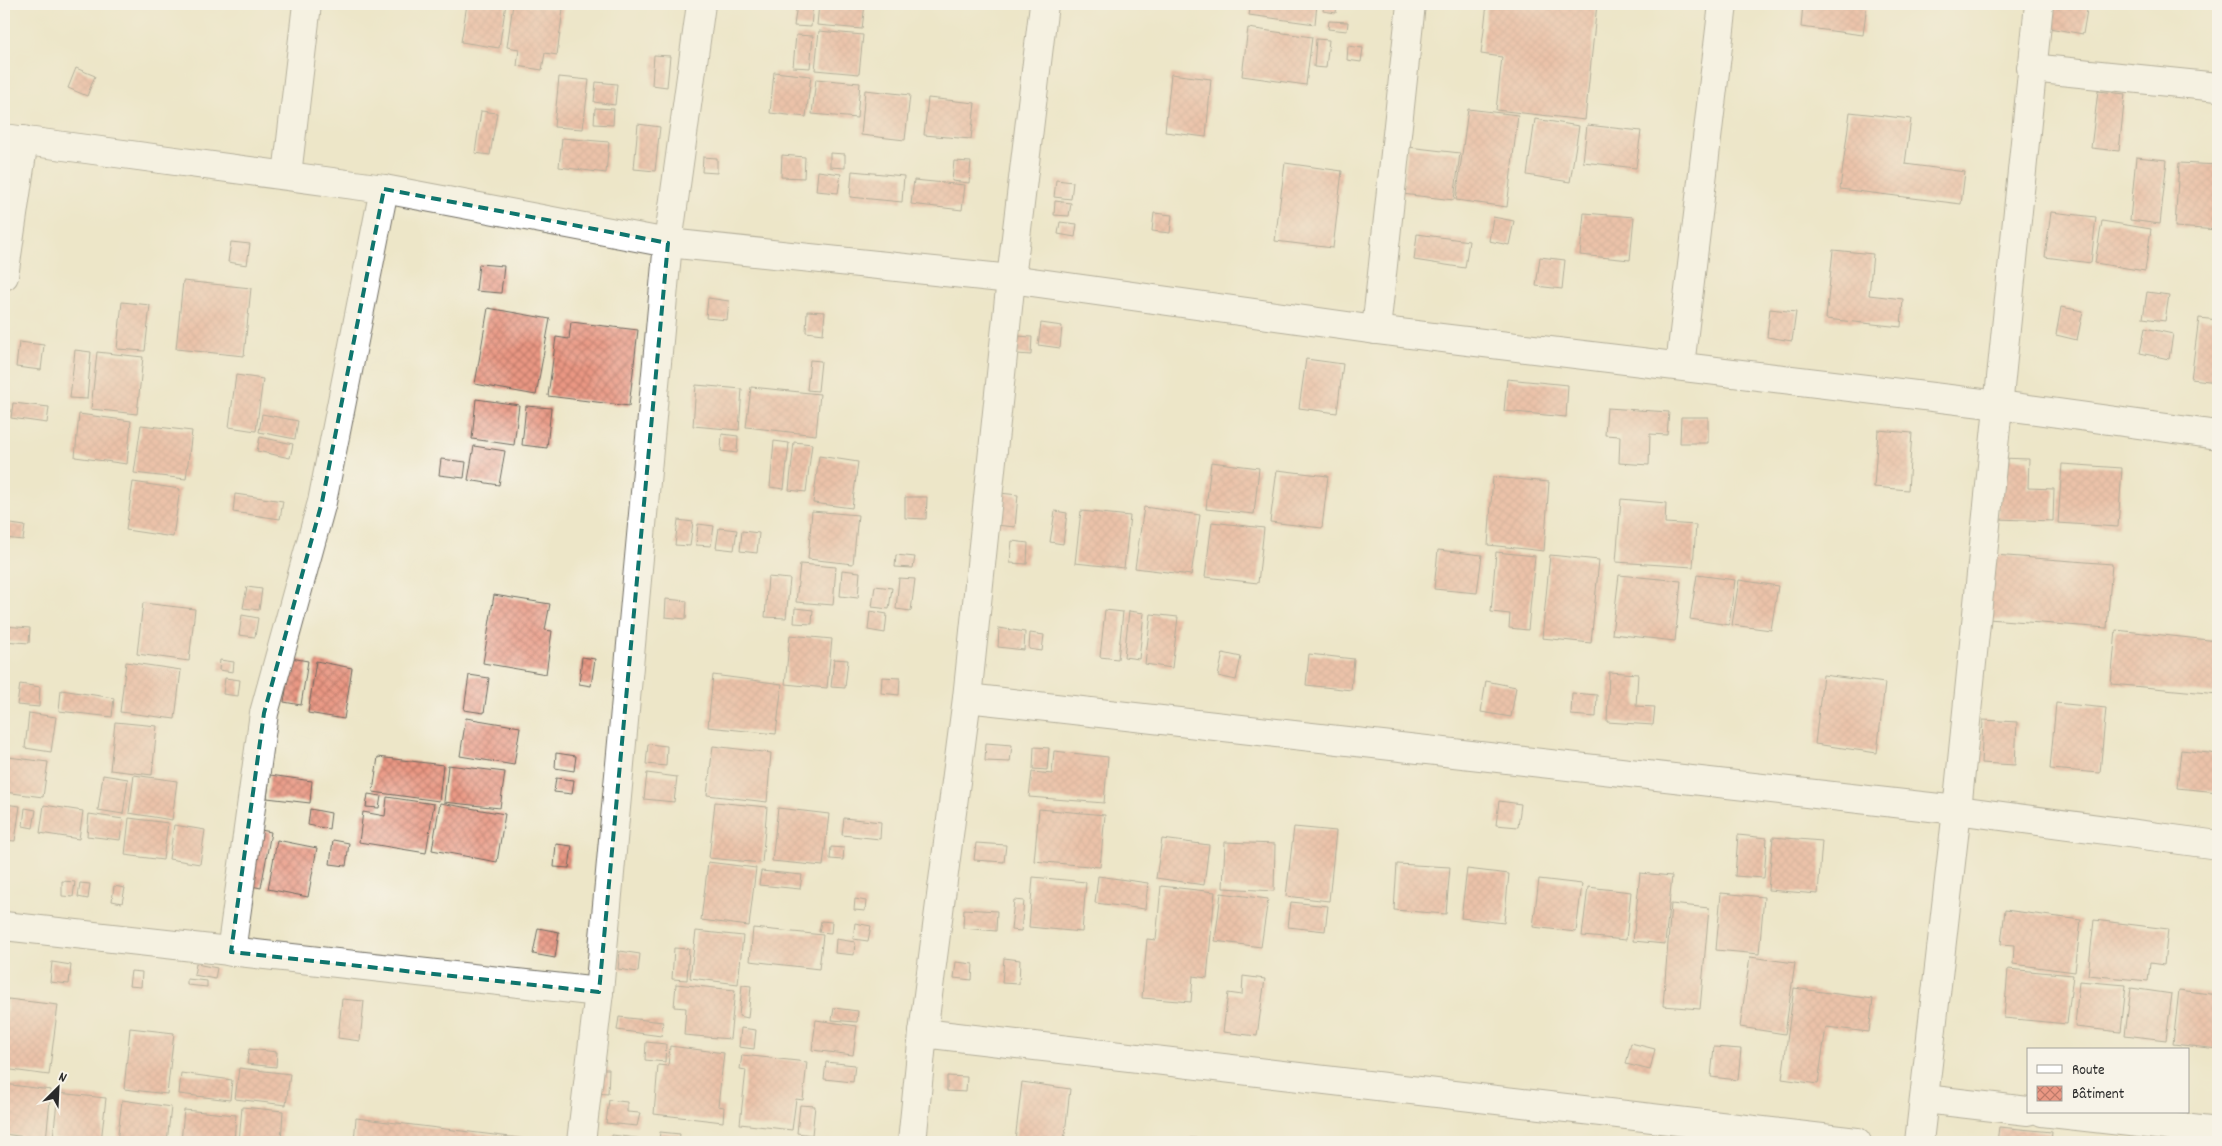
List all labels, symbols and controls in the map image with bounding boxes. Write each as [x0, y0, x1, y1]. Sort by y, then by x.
legend [2027, 1048, 2190, 1114]
text: Route [2072, 1060, 2105, 1082]
north arrow [32, 1064, 82, 1114]
text: N [55, 1067, 70, 1089]
text: Bâtiment [2072, 1084, 2125, 1106]

